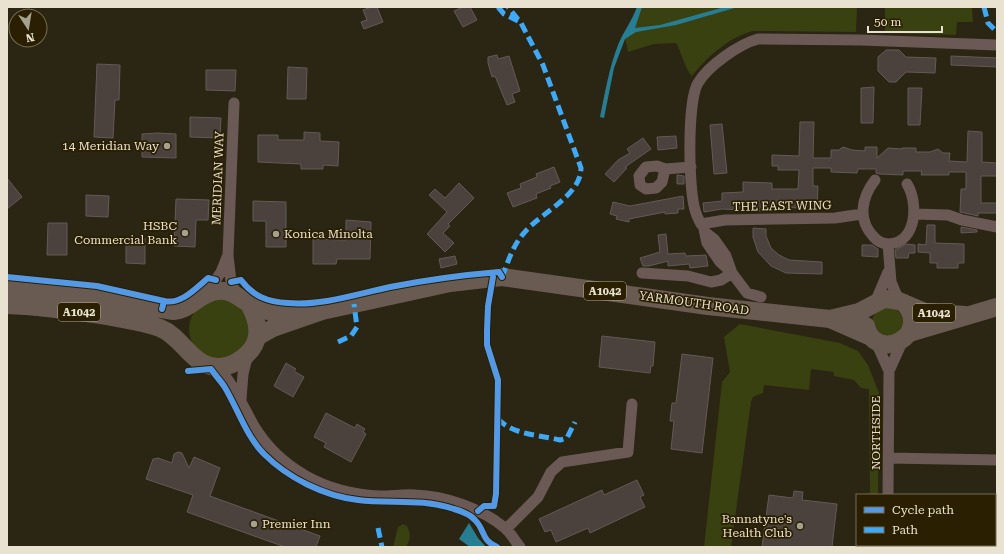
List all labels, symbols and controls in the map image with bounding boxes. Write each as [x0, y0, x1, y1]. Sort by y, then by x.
north arrow [8, 8, 48, 48]
scale bar [868, 8, 942, 34]
text: 50 m [874, 15, 901, 29]
text: N [24, 30, 35, 45]
street label: MERIDIAN WAY [209, 130, 227, 225]
place label: 14 Meridian Way [62, 139, 160, 153]
marker: 14 Meridian Way [162, 141, 172, 151]
street label: THE EAST WING [732, 198, 832, 214]
place label: HSBC Commercial Bank [74, 219, 177, 247]
place label: Konica Minolta [284, 227, 373, 241]
marker: HSBC Commercial Bank [180, 228, 190, 238]
marker: Konica Minolta [271, 229, 281, 239]
road number: A1042 [584, 282, 626, 300]
street label: YARMOUTH ROAD [638, 288, 750, 318]
road number: A1042 [58, 303, 100, 321]
road number: A1042 [913, 304, 955, 322]
street label: NORTHSIDE [869, 396, 883, 470]
legend [856, 494, 996, 546]
text: Cycle path [892, 503, 954, 517]
place label: Bannatyne's Health Club [722, 512, 792, 540]
place label: Premier Inn [262, 517, 331, 531]
marker: Premier Inn [249, 519, 259, 529]
marker: Bannatyne's Health Club [795, 521, 805, 531]
text: Path [892, 523, 918, 537]

